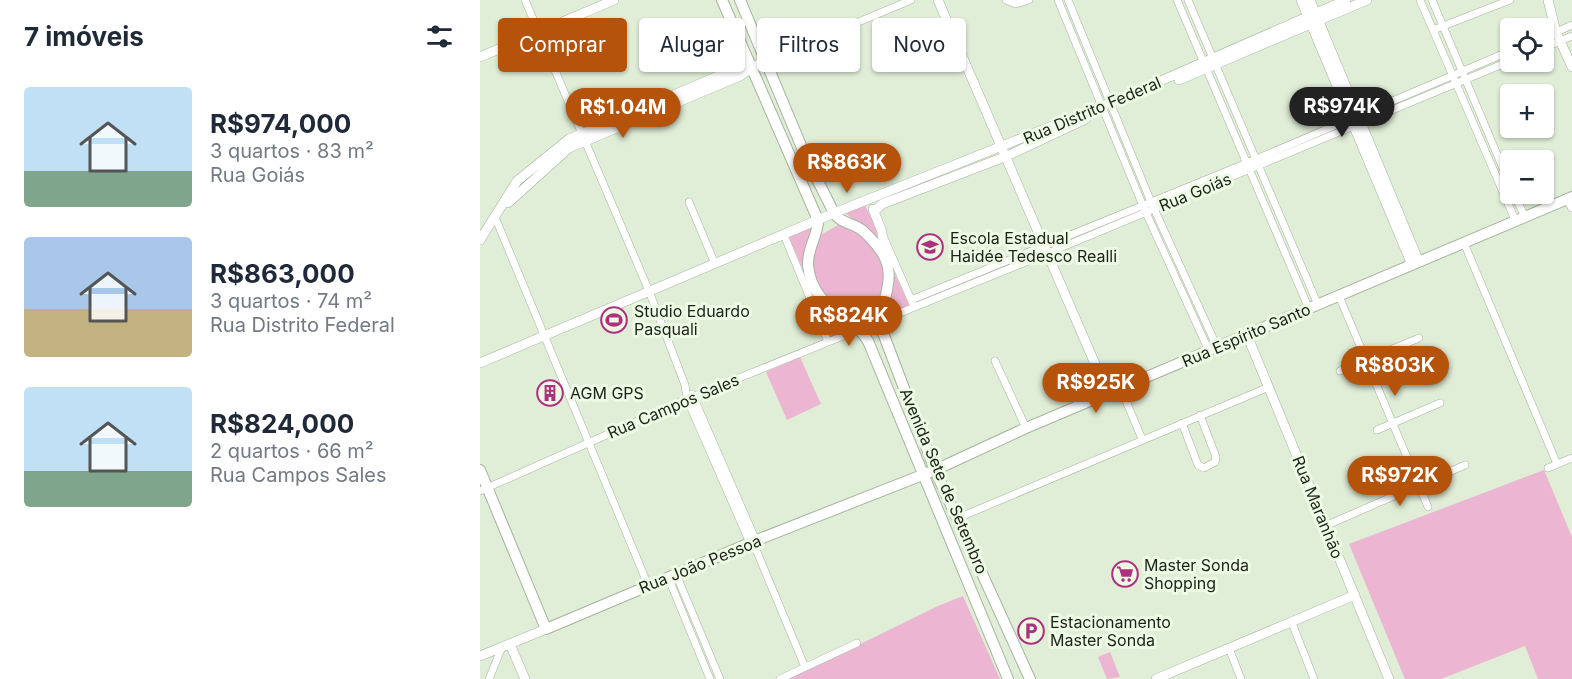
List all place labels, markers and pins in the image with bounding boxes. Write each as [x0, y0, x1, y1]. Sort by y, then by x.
pin: R$974K [1293, 87, 1391, 138]
pin: R$1.04M [568, 88, 678, 139]
pin: R$863K [798, 143, 896, 194]
place label: Escola Estadual Haidée Tedesco Realli [950, 228, 1117, 266]
school or university icon: Escola Estadual Haidée Tedesco Realli [915, 232, 945, 262]
pin: R$824K [800, 296, 898, 347]
place label: Studio Eduardo Pasquali [634, 301, 750, 339]
sports icon: Studio Eduardo Pasquali [599, 305, 629, 335]
pin: R$803K [1346, 346, 1444, 397]
pin: R$925K [1047, 363, 1145, 414]
building icon: AGM GPS [535, 378, 565, 408]
place label: AGM GPS [570, 383, 644, 403]
pin: R$972K [1351, 456, 1449, 507]
place label: Master Sonda Shopping [1144, 555, 1249, 593]
supermarket icon: Master Sonda Shopping [1110, 559, 1140, 589]
place label: Estacionamento Master Sonda [1050, 612, 1171, 650]
parking icon: Estacionamento Master Sonda [1016, 616, 1046, 646]

